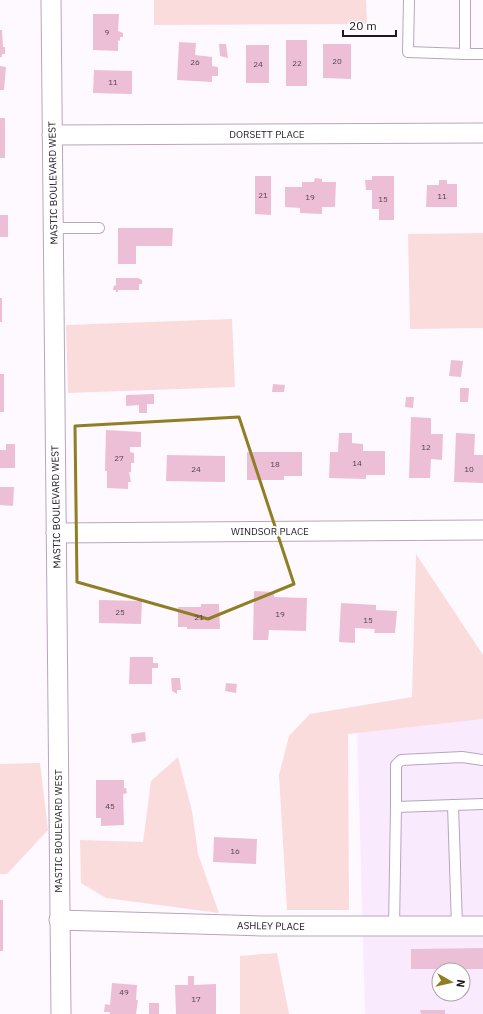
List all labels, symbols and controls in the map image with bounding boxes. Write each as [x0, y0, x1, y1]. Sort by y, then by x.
scale bar [343, 12, 396, 38]
text: 20 m [349, 18, 377, 33]
house number: 9 [105, 27, 110, 37]
house number: 20 [332, 56, 342, 66]
house number: 26 [190, 57, 200, 67]
house number: 22 [292, 58, 302, 68]
house number: 24 [253, 59, 263, 69]
house number: 11 [108, 77, 118, 87]
street label: MASTIC BOULEVARD WEST [45, 121, 61, 245]
street label: DORSETT PLACE [229, 128, 305, 141]
house number: 21 [258, 190, 268, 200]
house number: 11 [437, 191, 447, 201]
house number: 19 [305, 192, 315, 202]
house number: 15 [378, 194, 388, 204]
house number: 12 [421, 442, 431, 452]
street label: MASTIC BOULEVARD WEST [48, 445, 64, 569]
house number: 27 [114, 453, 124, 463]
house number: 14 [352, 458, 362, 468]
house number: 18 [270, 459, 280, 469]
house number: 24 [191, 464, 201, 474]
house number: 10 [464, 464, 474, 474]
street label: WINDSOR PLACE [231, 525, 309, 538]
house number: 25 [115, 607, 125, 617]
house number: 19 [275, 609, 285, 619]
house number: 21 [194, 612, 204, 622]
house number: 15 [363, 615, 373, 625]
street label: MASTIC BOULEVARD WEST [52, 769, 65, 893]
house number: 45 [105, 801, 115, 811]
house number: 16 [230, 846, 240, 856]
street label: ASHLEY PLACE [237, 919, 305, 933]
north arrow [431, 962, 471, 1002]
text: N [453, 978, 468, 988]
house number: 49 [119, 987, 129, 997]
house number: 17 [191, 994, 201, 1004]

